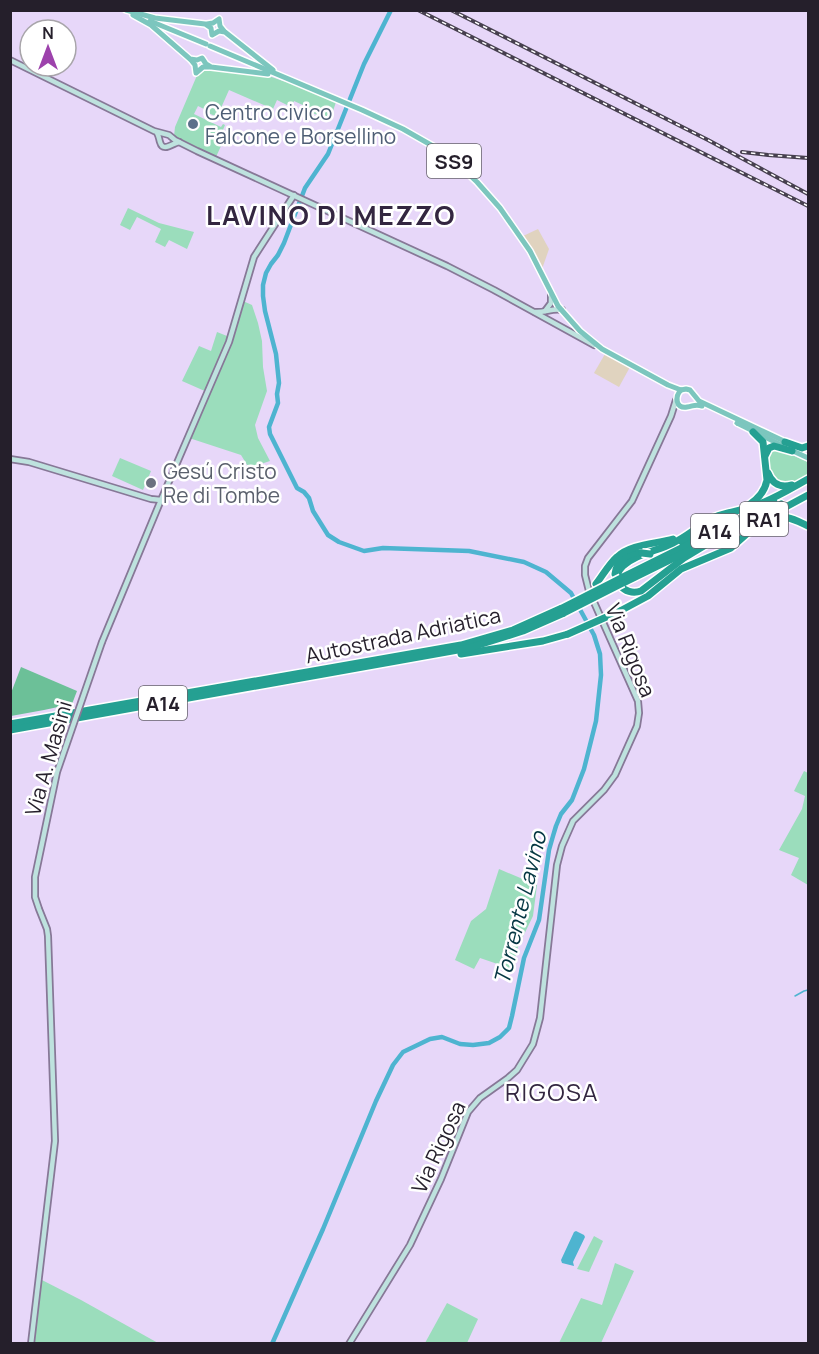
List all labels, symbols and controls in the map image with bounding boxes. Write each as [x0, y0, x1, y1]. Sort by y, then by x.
north arrow [18, 18, 78, 78]
text: N [42, 22, 54, 44]
place label: Centro civico Falcone e Borsellino [205, 98, 396, 150]
marker: Centro civico Falcone e Borsellino [186, 117, 200, 131]
road number: SS9 [427, 144, 481, 178]
district label: LAVINO DI MEZZO [206, 196, 456, 233]
place label: Gesú Cristo Re di Tombe [163, 457, 280, 509]
marker: Gesú Cristo Re di Tombe [144, 476, 158, 490]
road number: RA1 [740, 502, 788, 536]
road number: A14 [691, 514, 739, 548]
street label: Via Rigosa [600, 599, 662, 701]
street label: Autostrada Adriatica [303, 601, 503, 669]
road number: A14 [139, 686, 187, 720]
street label: Via A. Masini [18, 697, 78, 819]
water label: Torrente Lavino [487, 826, 554, 988]
district label: RIGOSA [505, 1075, 599, 1108]
street label: Via Rigosa [404, 1096, 472, 1198]

